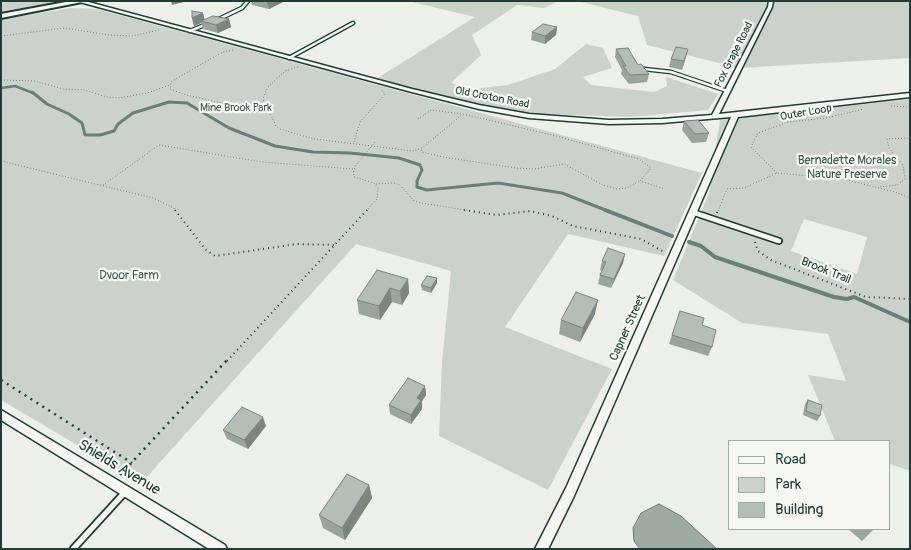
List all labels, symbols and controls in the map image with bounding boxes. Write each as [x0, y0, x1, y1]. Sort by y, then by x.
street label: Fox Grape Road [712, 20, 756, 90]
street label: Old Croton Road [454, 84, 530, 112]
park label: Mine Brook Park [200, 101, 272, 115]
street label: Outer Loop [779, 102, 833, 124]
park label: Bernadette Morales Nature Preserve [798, 154, 896, 182]
street label: Brook Trail [799, 254, 853, 288]
park label: Dvoor Farm [99, 269, 159, 283]
street label: Capner Street [607, 293, 649, 363]
street label: Shields Avenue [75, 436, 163, 500]
legend [728, 440, 891, 530]
text: Road [775, 450, 806, 469]
text: Park [775, 475, 801, 494]
text: Building [775, 500, 823, 519]

